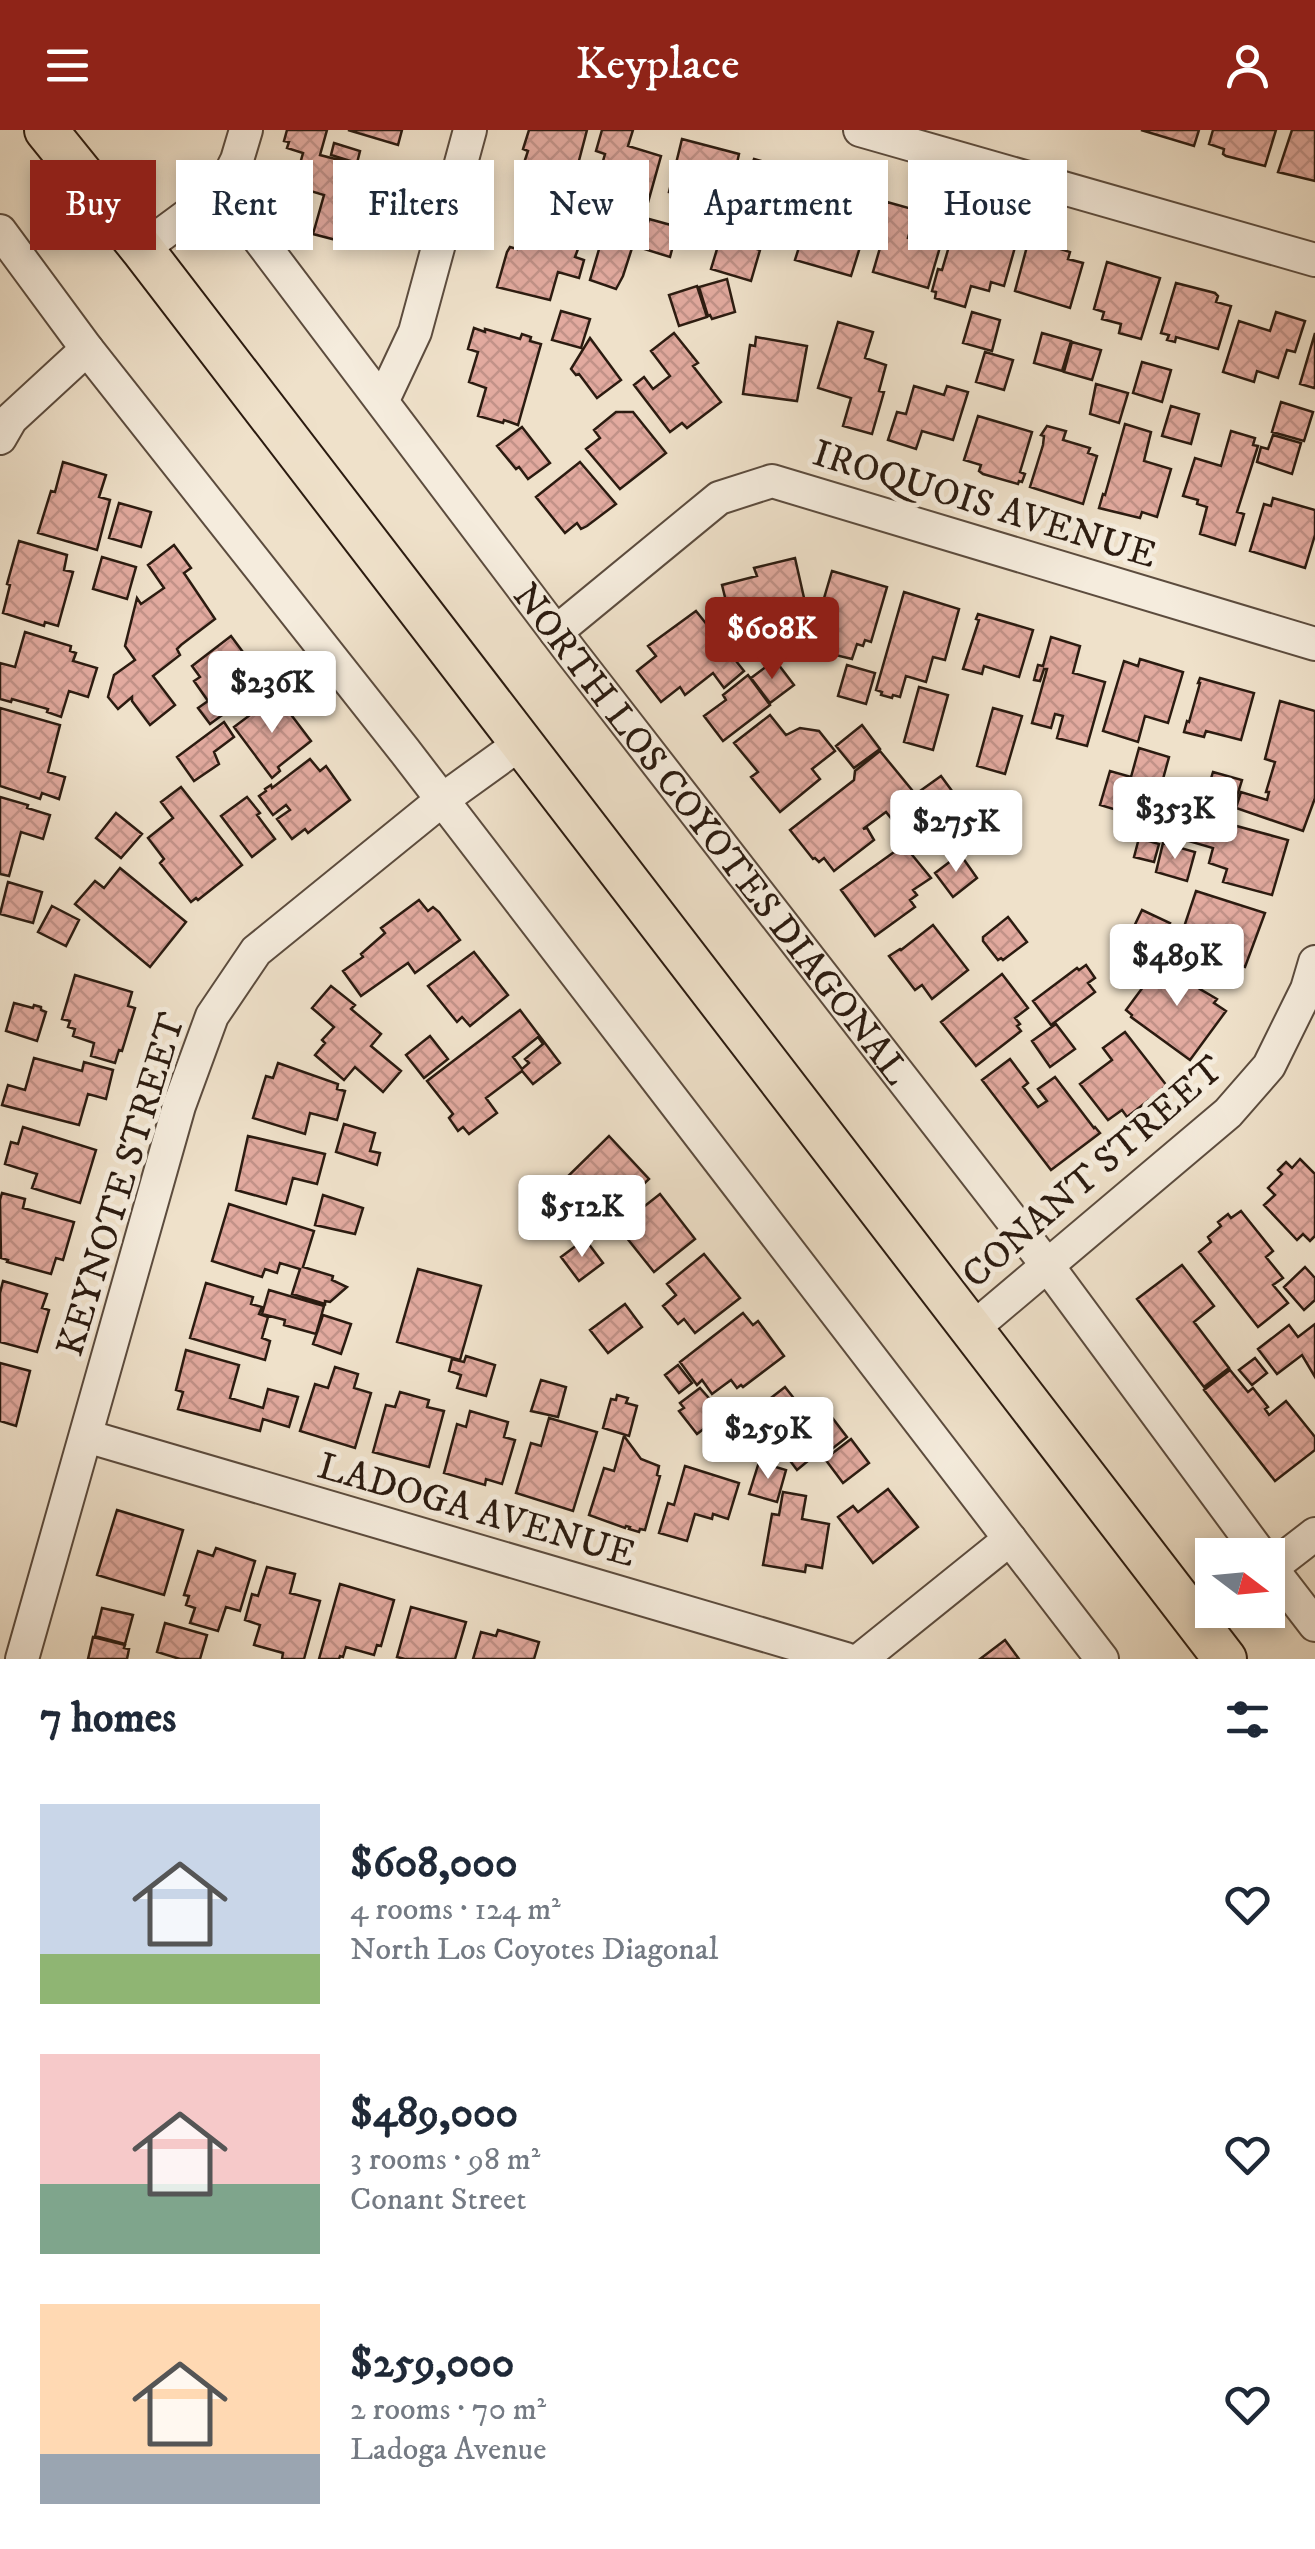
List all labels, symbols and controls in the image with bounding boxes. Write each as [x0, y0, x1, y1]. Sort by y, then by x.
text: Keyplace [575, 37, 740, 93]
icon: menu [40, 38, 95, 93]
icon: person [1220, 38, 1275, 93]
chip: Buy [30, 160, 156, 250]
chip: Rent [176, 160, 313, 250]
chip: Filters [333, 160, 494, 250]
chip: New [514, 160, 649, 250]
chip: Apartment [669, 160, 888, 250]
chip: House [908, 160, 1067, 250]
street label: IROQUOIS AVENUE [807, 430, 1162, 580]
street label: NORTH LOS COYOTES DIAGONAL [501, 574, 920, 1095]
pin: $608K [702, 597, 842, 682]
text: $608K [727, 609, 817, 649]
pin: $236K [202, 651, 342, 736]
text: $236K [230, 663, 314, 703]
pin: $353K [1105, 777, 1245, 862]
text: $353K [1135, 789, 1215, 829]
pin: $275K [886, 790, 1026, 875]
text: $275K [912, 802, 1000, 842]
pin: $489K [1107, 924, 1247, 1009]
text: $489K [1132, 936, 1222, 976]
street label: KEYNOTE STREET [47, 1007, 197, 1362]
street label: CONANT STREET [953, 1046, 1234, 1299]
pin: $512K [512, 1175, 652, 1260]
text: $512K [540, 1187, 624, 1227]
pin: $259K [698, 1397, 838, 1482]
text: $259K [724, 1409, 812, 1449]
street label: LADOGA AVENUE [312, 1443, 641, 1579]
north arrow [1195, 1538, 1285, 1628]
map controls [1195, 1538, 1285, 1628]
icon: filters [1220, 1692, 1275, 1747]
text: 7 homes [40, 1693, 176, 1745]
text: $608,000 [350, 1838, 518, 1890]
icon: home [120, 1844, 240, 1964]
icon: heart [1220, 1877, 1275, 1932]
text: 4 rooms · 124 m² [350, 1890, 561, 1930]
text: North Los Coyotes Diagonal [350, 1930, 718, 1970]
text: $489,000 [350, 2088, 518, 2140]
icon: home [120, 2094, 240, 2214]
icon: heart [1220, 2127, 1275, 2182]
text: 3 rooms · 98 m² [350, 2140, 540, 2180]
text: Conant Street [350, 2180, 527, 2220]
text: $259,000 [350, 2338, 514, 2390]
icon: home [120, 2344, 240, 2464]
icon: heart [1220, 2377, 1275, 2432]
text: 2 rooms · 70 m² [350, 2390, 546, 2430]
text: Ladoga Avenue [350, 2430, 546, 2470]

